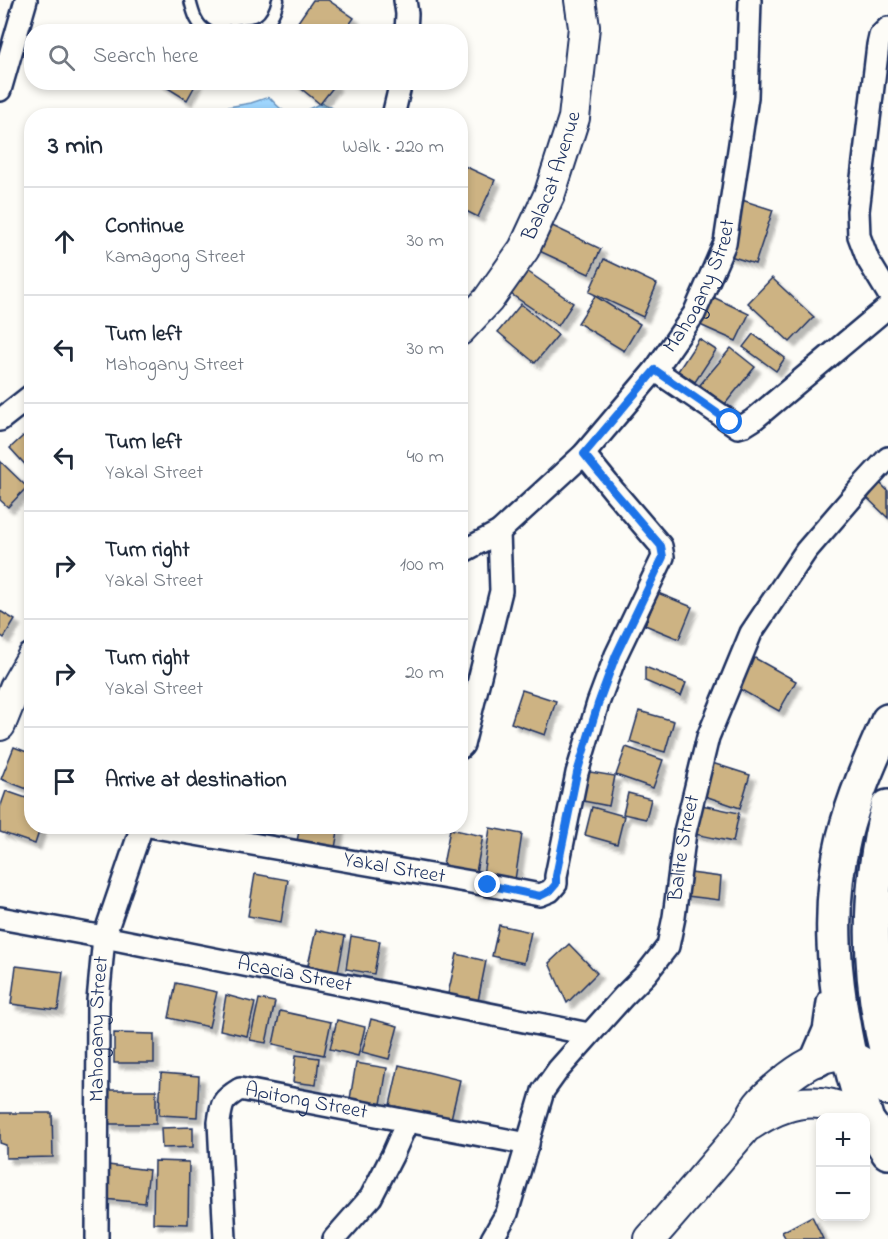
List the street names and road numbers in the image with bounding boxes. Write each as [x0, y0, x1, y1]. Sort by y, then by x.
street label: Balacat Avenue [514, 110, 590, 247]
street label: Mahogany Street [656, 217, 743, 359]
street label: Balite Street [661, 792, 708, 904]
street label: Yakal Street [341, 845, 448, 892]
street label: Acacia Street [235, 949, 354, 1001]
street label: Mahogany Street [83, 955, 117, 1102]
street label: Apitong Street [242, 1075, 370, 1128]

